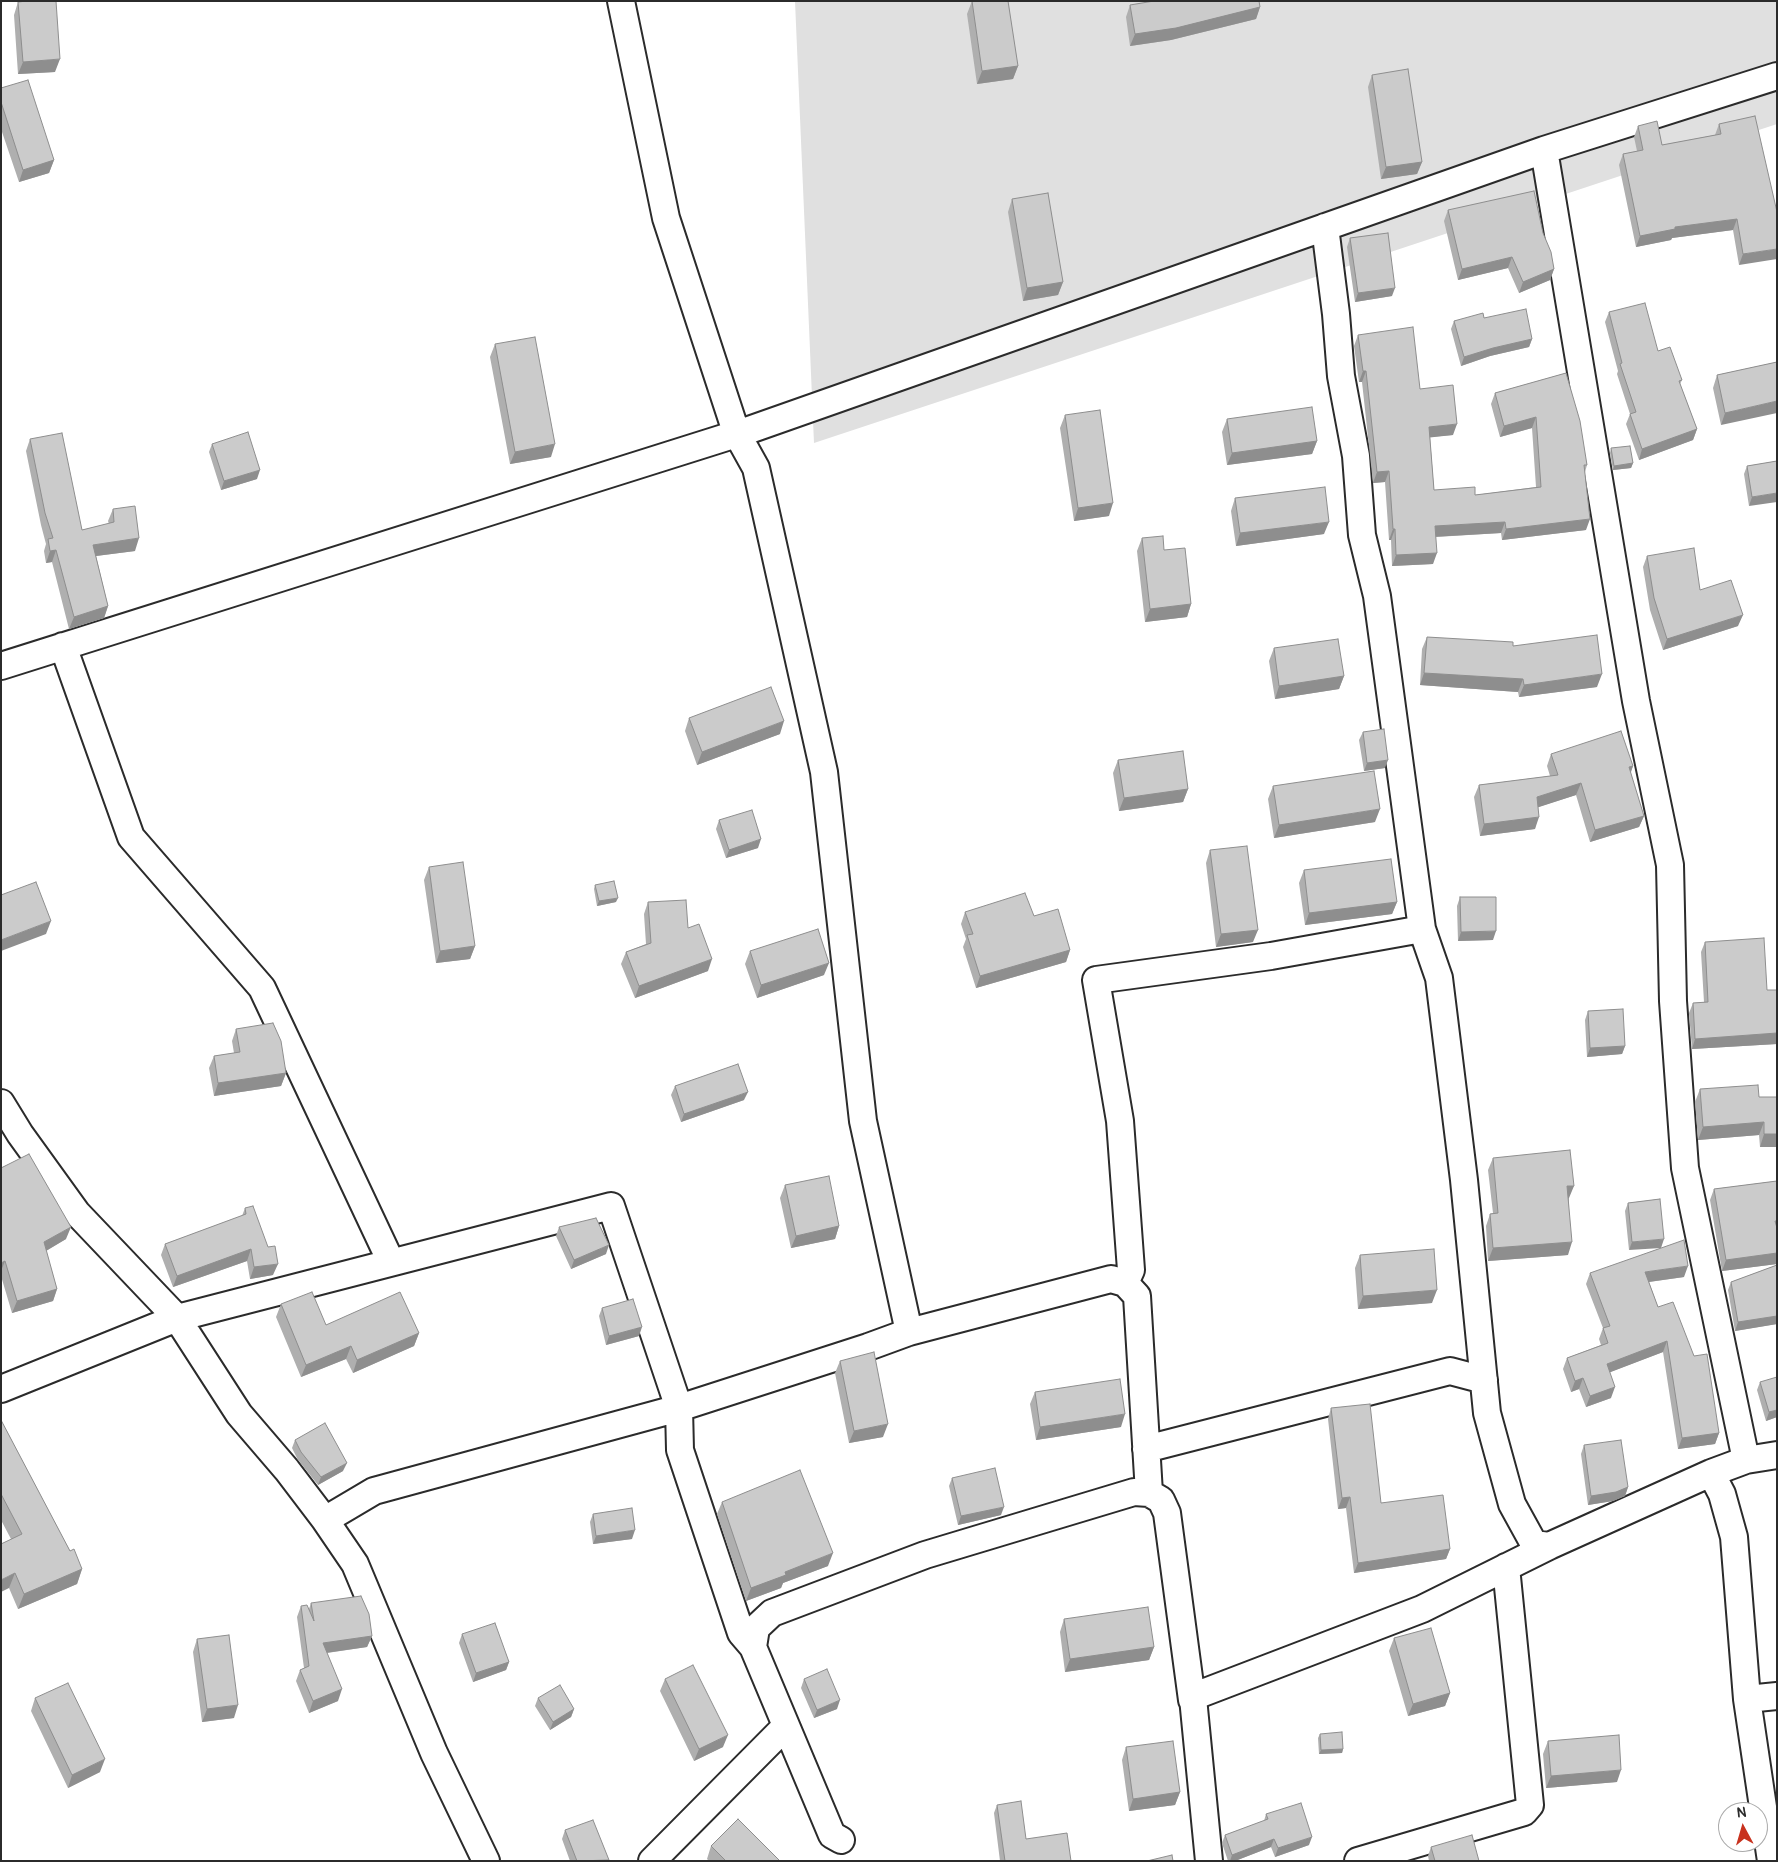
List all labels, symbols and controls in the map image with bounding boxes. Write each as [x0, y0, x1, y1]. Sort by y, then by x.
north arrow [1718, 1802, 1768, 1852]
text: N [1736, 1804, 1747, 1822]

